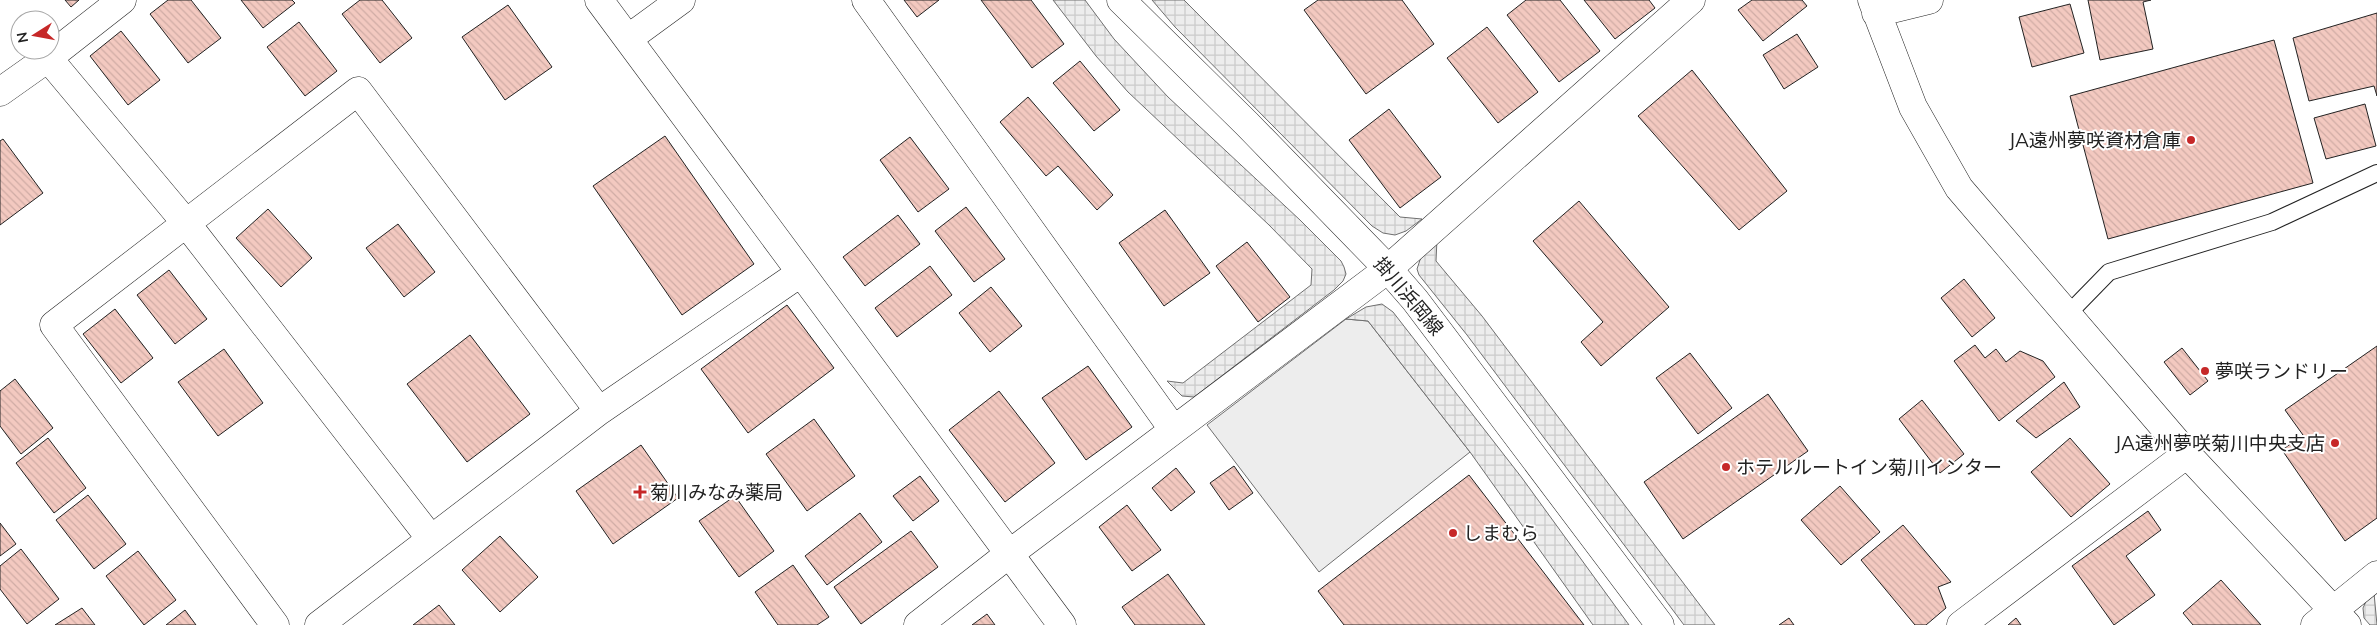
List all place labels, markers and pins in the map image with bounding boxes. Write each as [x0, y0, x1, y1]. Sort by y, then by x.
place label: JA遠州夢咲資材倉庫 [2009, 128, 2181, 152]
marker: JA遠州夢咲資材倉庫 [2185, 134, 2197, 146]
place label: 夢咲ランドリー [2215, 359, 2348, 383]
marker: 夢咲ランドリー [2199, 365, 2211, 377]
place label: JA遠州夢咲菊川中央支店 [2115, 431, 2325, 455]
marker: JA遠州夢咲菊川中央支店 [2329, 437, 2341, 449]
place label: ホテルルートイン菊川インター [1736, 455, 2002, 479]
marker: ホテルルートイン菊川インター [1720, 461, 1732, 473]
place label: 菊川みなみ薬局 [650, 480, 783, 504]
marker: 菊川みなみ薬局 [634, 486, 646, 498]
place label: しまむら [1463, 521, 1539, 545]
marker: しまむら [1447, 527, 1459, 539]

